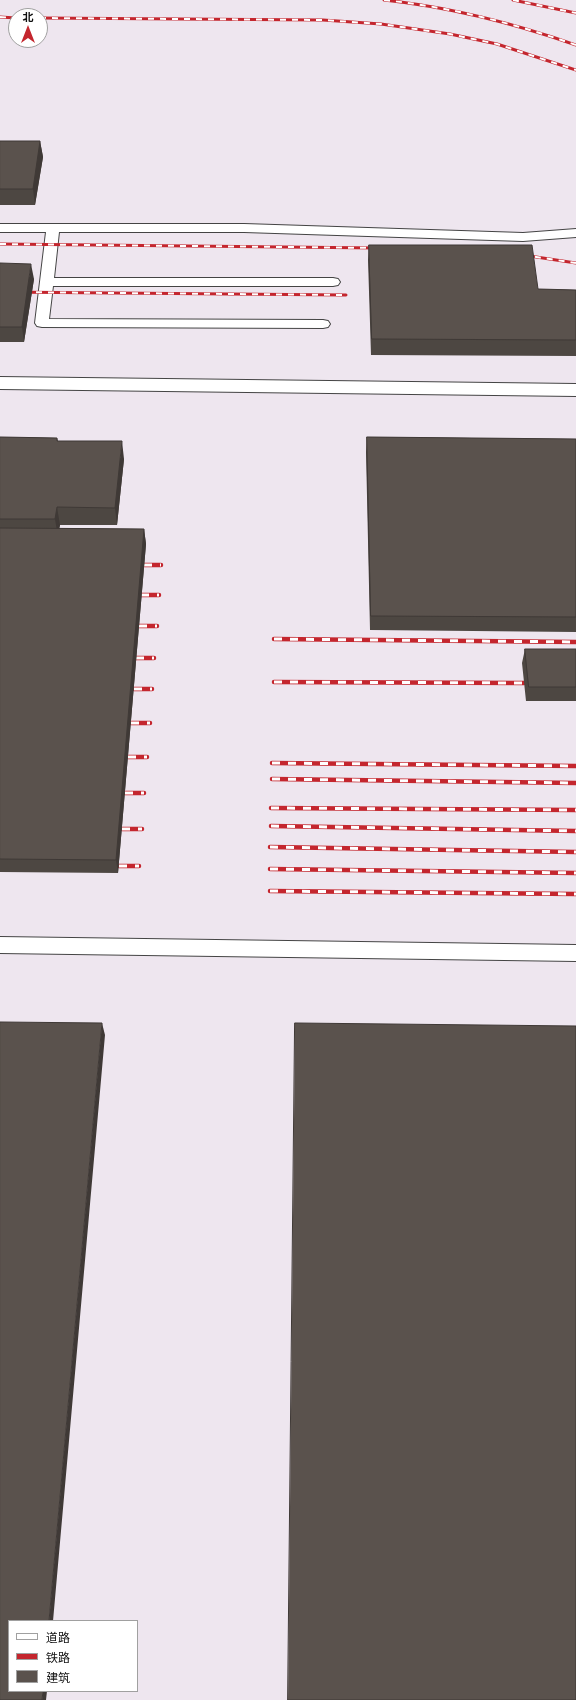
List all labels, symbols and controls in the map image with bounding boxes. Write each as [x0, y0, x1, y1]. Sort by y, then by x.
north arrow [8, 8, 48, 48]
text: 北 [23, 10, 34, 24]
legend [8, 1620, 138, 1692]
text: 道路 [46, 1630, 70, 1645]
text: 铁路 [46, 1650, 70, 1665]
text: 建筑 [46, 1670, 70, 1685]

